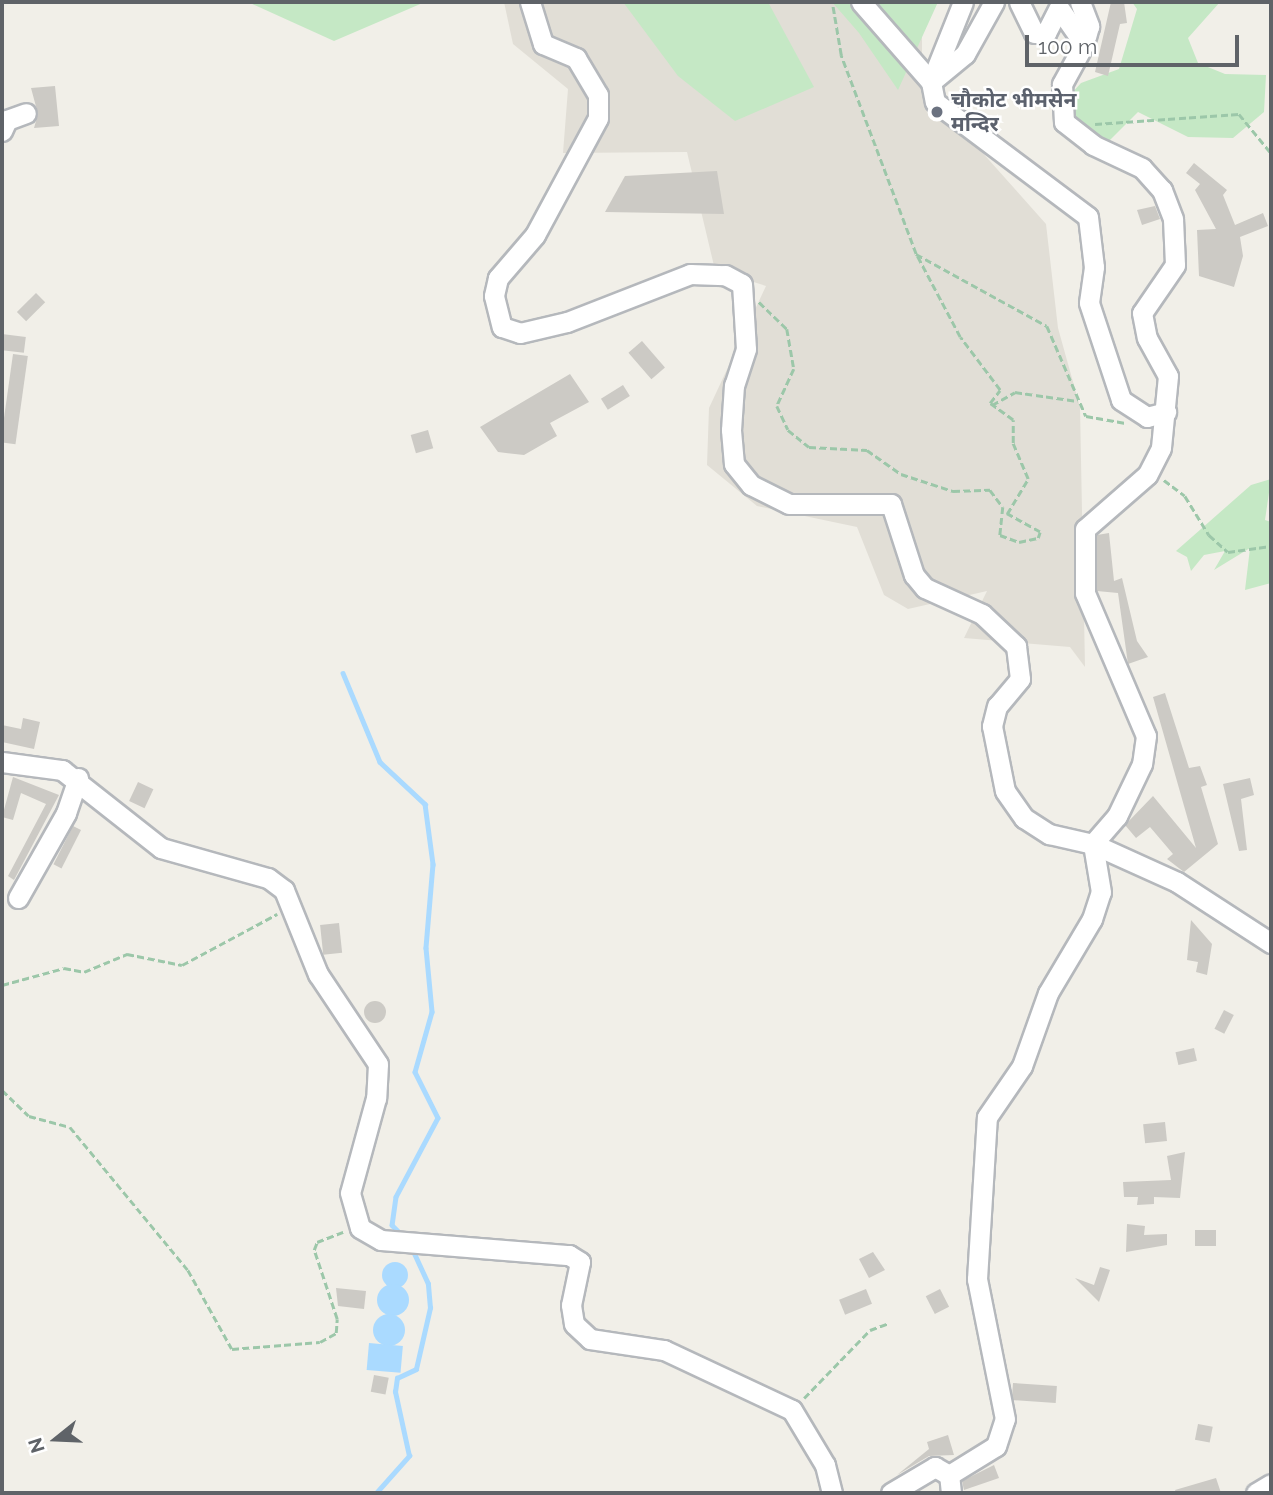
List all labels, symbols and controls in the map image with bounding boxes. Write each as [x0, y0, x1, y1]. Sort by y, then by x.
scale bar [1028, 21, 1242, 65]
text: 100 m [1038, 34, 1097, 59]
place label: चौकोट भीमसेन मन्दिर [951, 87, 1076, 137]
marker: चौकोट भीमसेन मन्दिर [929, 104, 945, 120]
north arrow [21, 1404, 91, 1474]
text: N [23, 1435, 49, 1456]

